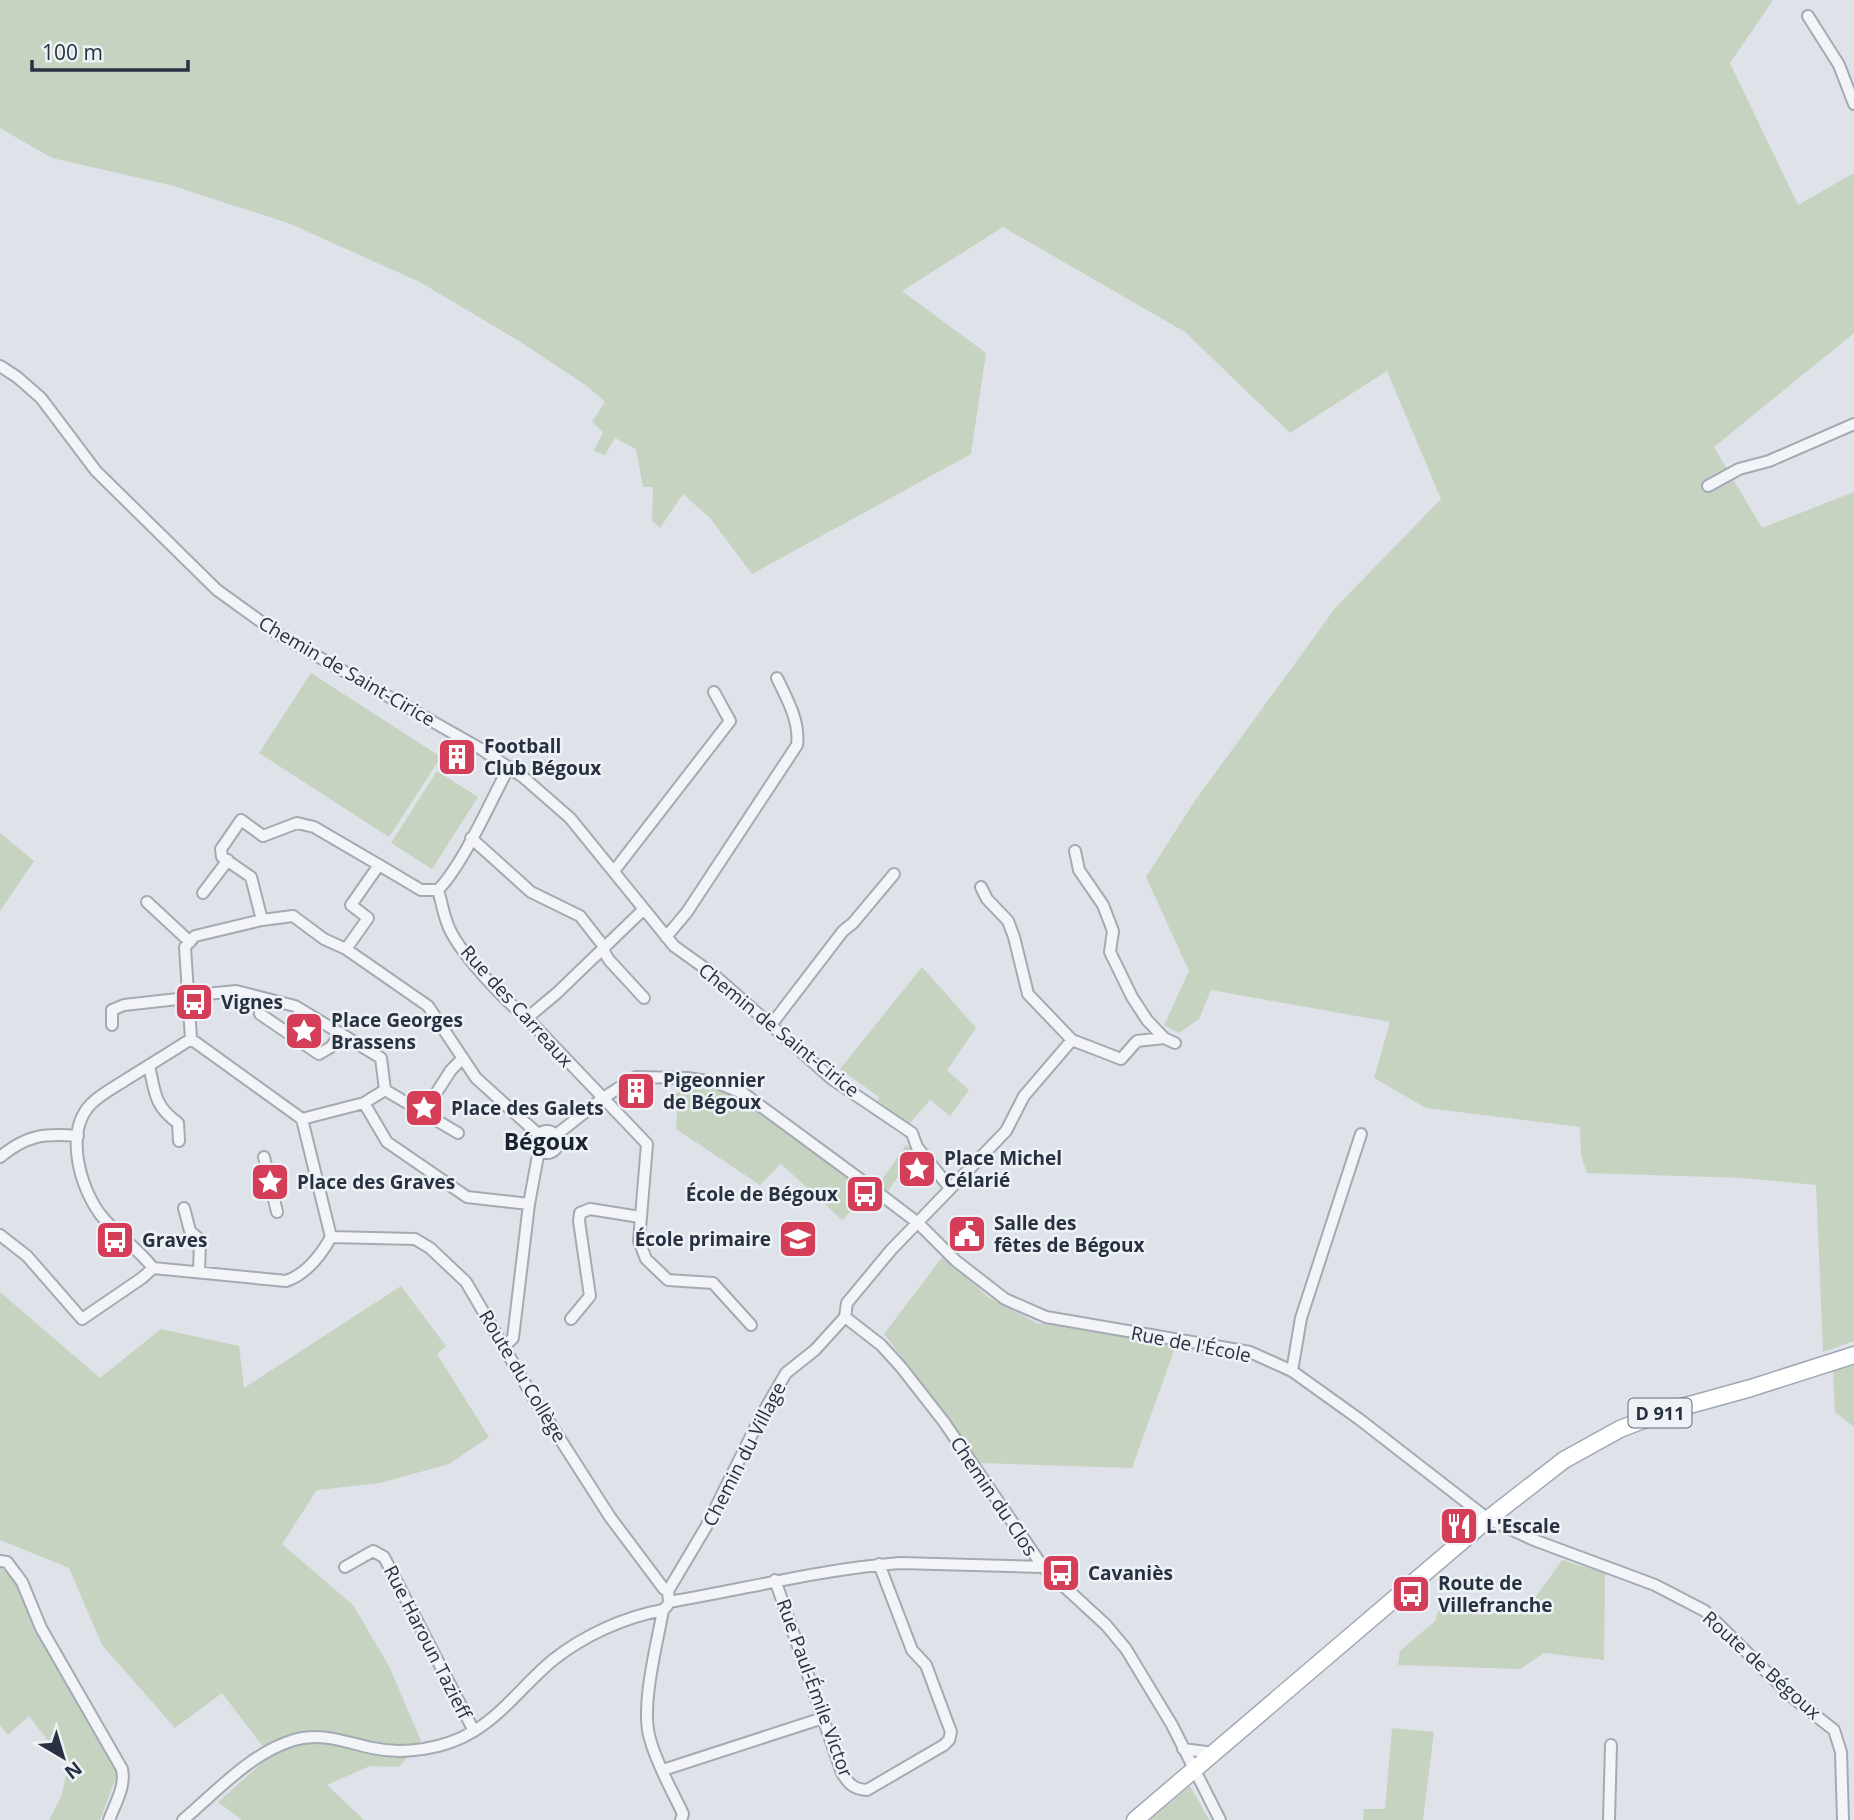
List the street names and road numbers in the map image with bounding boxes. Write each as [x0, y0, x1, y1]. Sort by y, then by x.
street label: Chemin de Saint-Cirice [254, 610, 440, 732]
street label: Rue des Carreaux [455, 939, 579, 1073]
street label: Chemin de Saint-Cirice [693, 957, 865, 1103]
street label: Route du Collège [473, 1305, 573, 1447]
street label: Rue de l'École [1129, 1320, 1253, 1368]
street label: Chemin du Village [696, 1377, 792, 1531]
road number: D 911 [1628, 1398, 1692, 1428]
street label: Chemin du Clos [944, 1431, 1044, 1561]
street label: Rue Haroun Tazieff [378, 1561, 479, 1724]
street label: Rue Paul-Émile Victor [771, 1595, 859, 1781]
street label: Route de Bégoux [1697, 1605, 1827, 1725]

